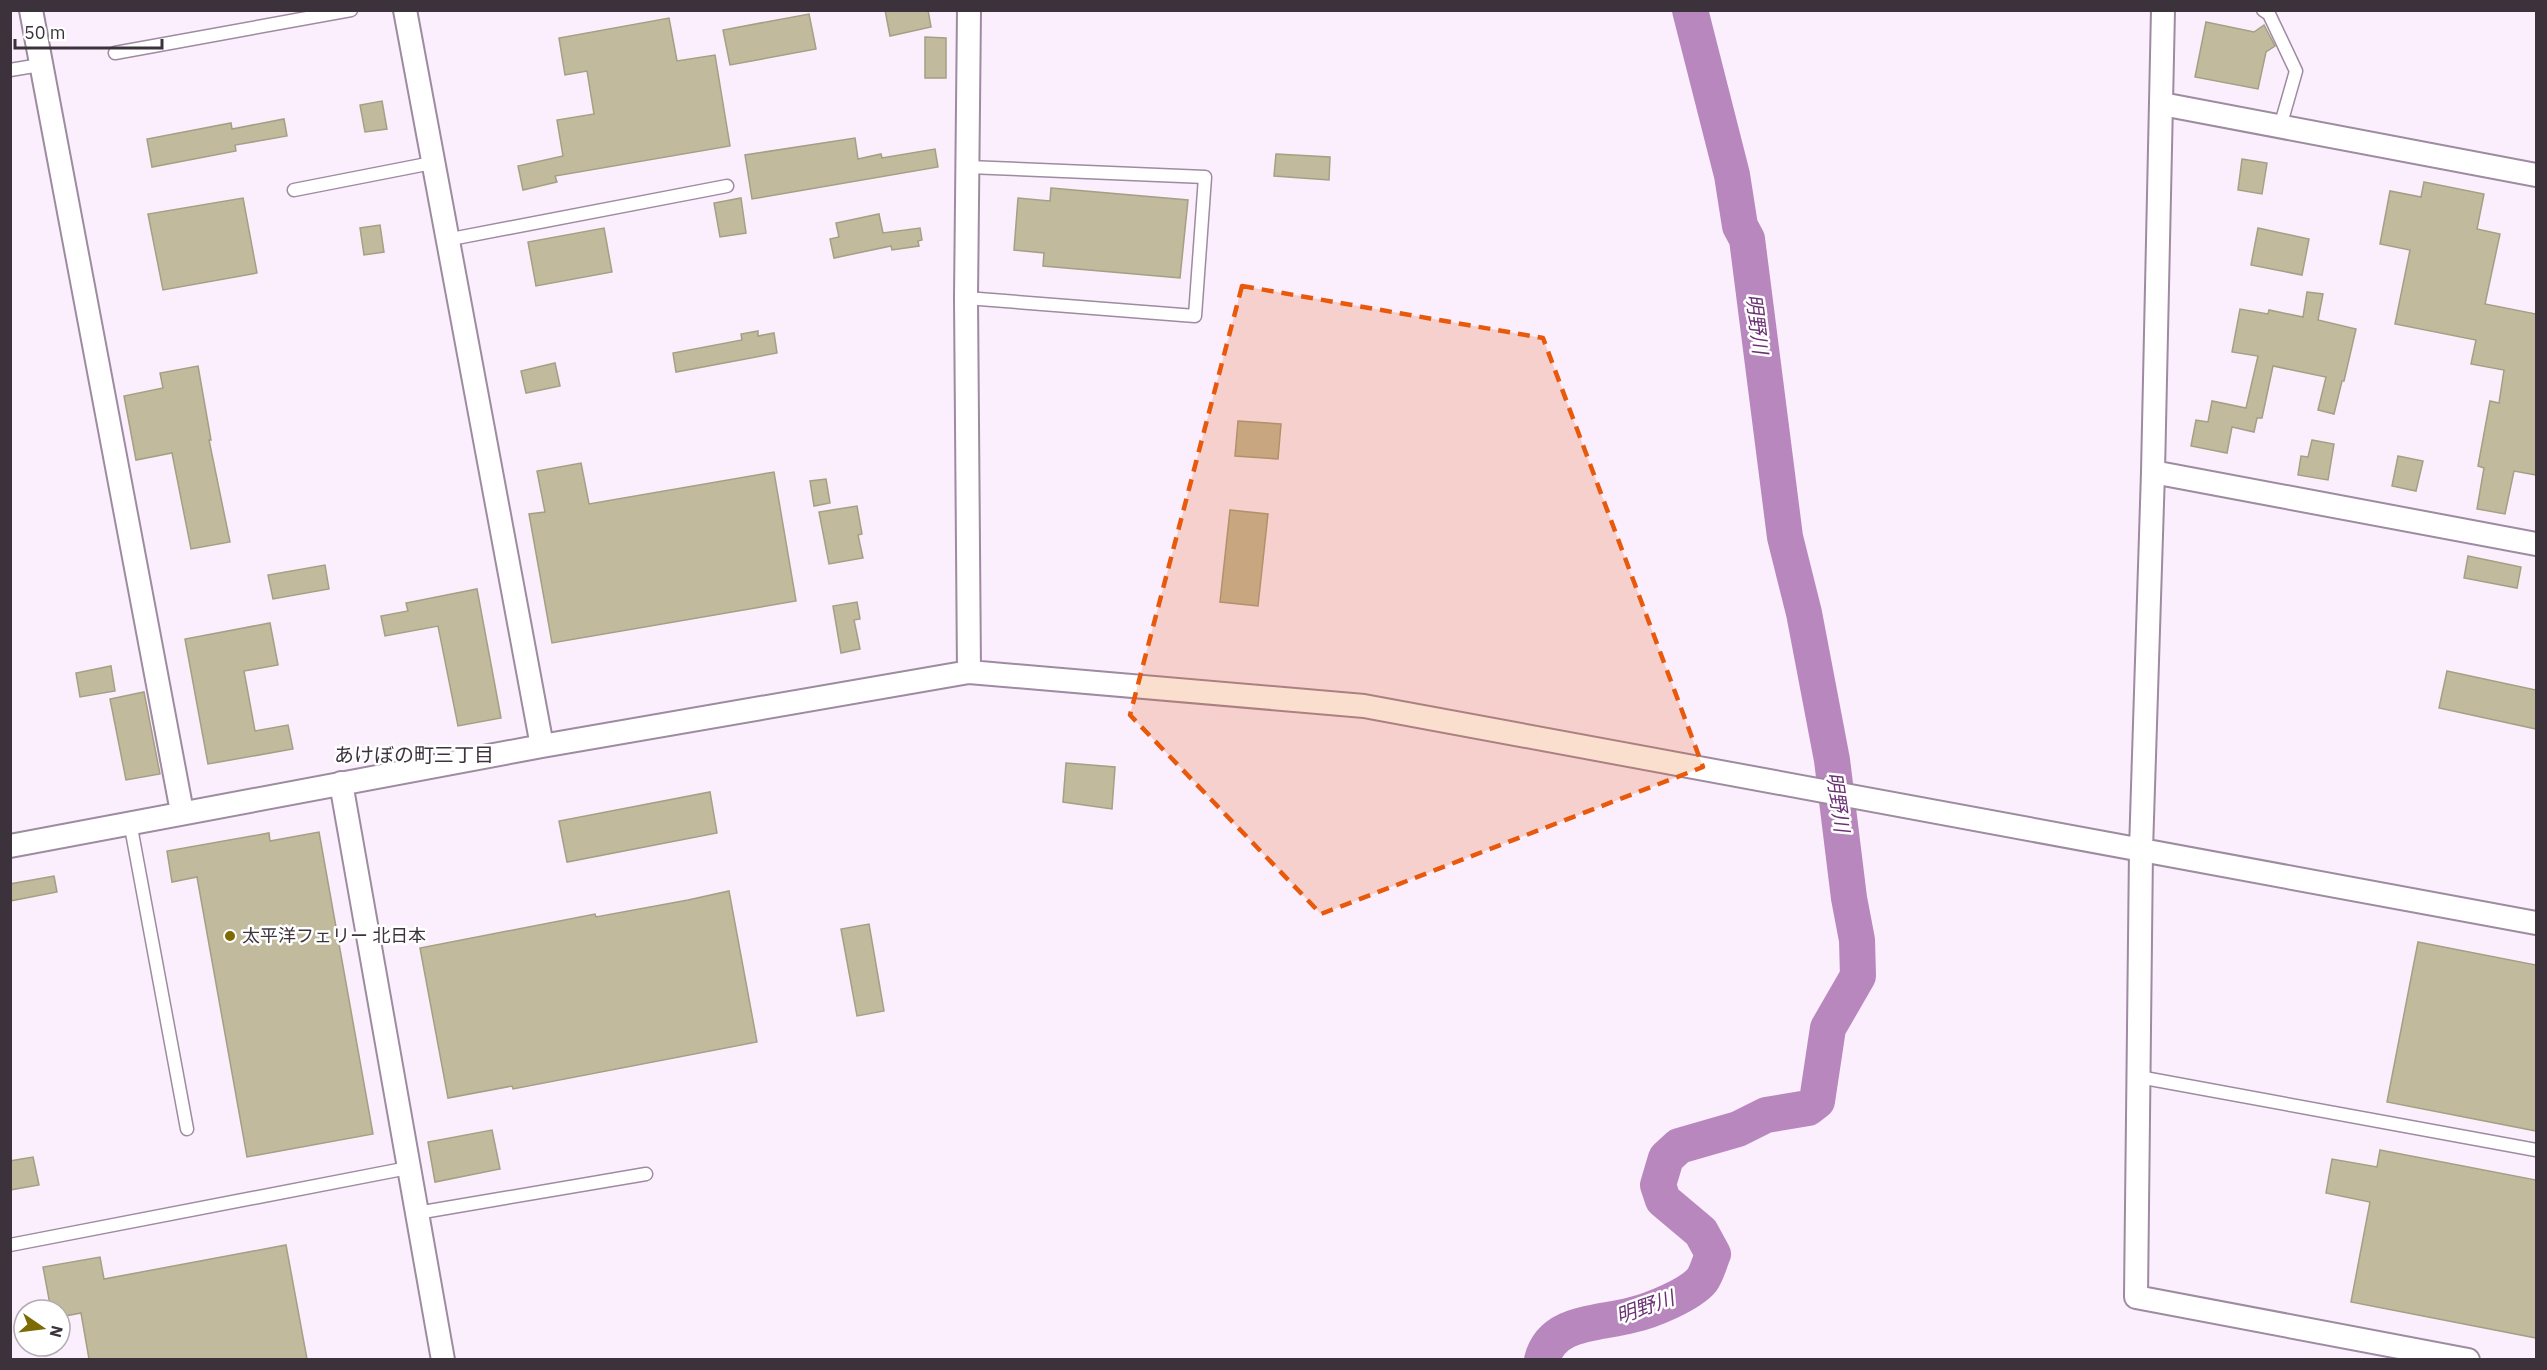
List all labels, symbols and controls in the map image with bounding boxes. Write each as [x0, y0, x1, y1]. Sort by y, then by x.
scale bar [15, 12, 162, 50]
text: 50 m [24, 21, 66, 44]
water label: 明野川 [1740, 293, 1775, 357]
district label: あけぼの町三丁目 [334, 741, 494, 768]
water label: 明野川 [1821, 770, 1856, 835]
place label: 太平洋フェリー 北日本 [242, 924, 426, 947]
marker: 太平洋フェリー 北日本 [223, 929, 237, 943]
water label: 明野川 [1612, 1283, 1679, 1329]
north arrow [12, 1298, 72, 1358]
text: N [45, 1324, 68, 1340]

